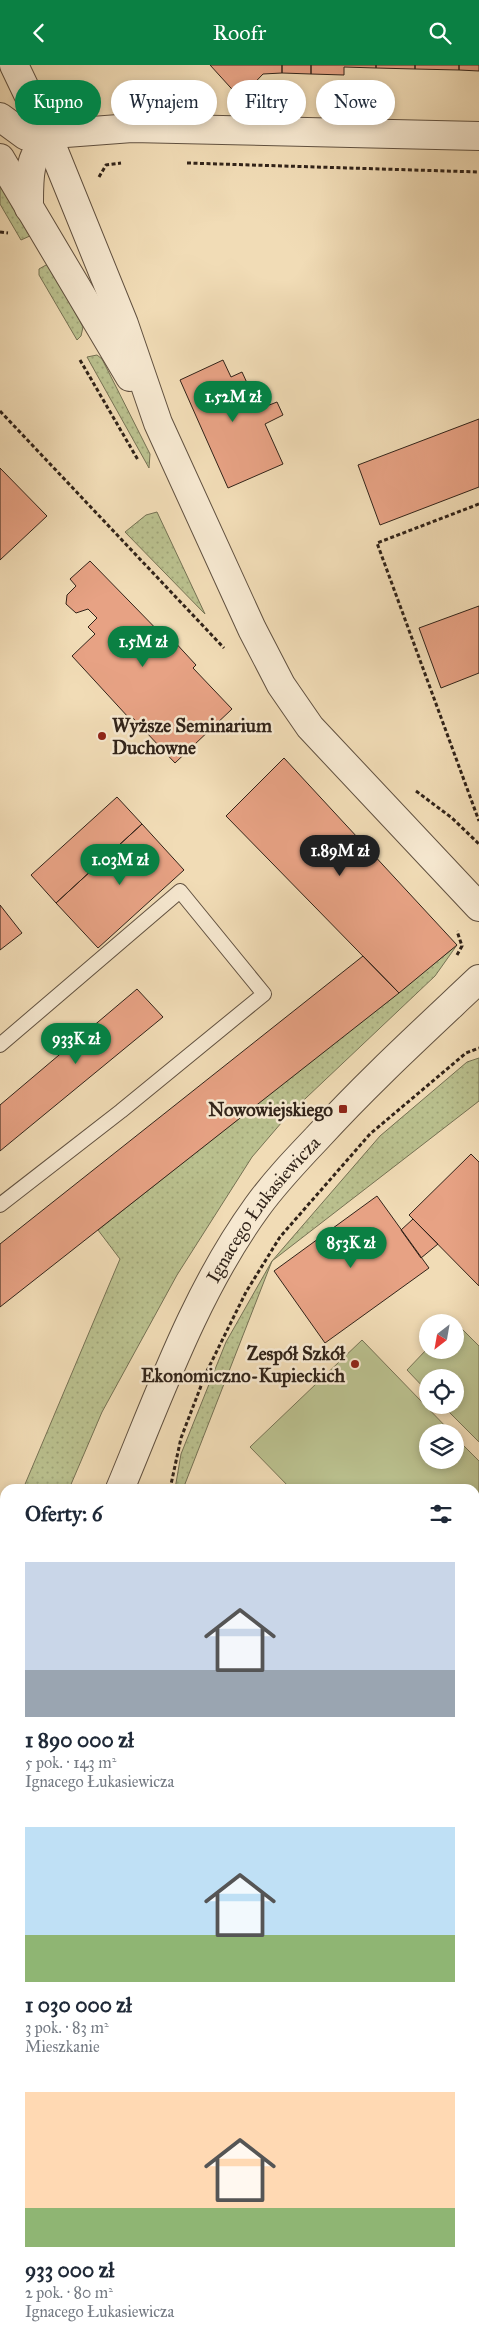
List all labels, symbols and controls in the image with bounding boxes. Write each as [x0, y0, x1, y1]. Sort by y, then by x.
icon: back [25, 19, 53, 47]
text: Roofr [213, 19, 266, 46]
icon: search [426, 19, 454, 47]
chip: Kupno [15, 80, 101, 125]
chip: Wynajem [111, 80, 217, 125]
chip: Filtry [227, 80, 306, 125]
chip: Nowe [316, 80, 395, 125]
pin: 1.52M zł [181, 381, 285, 423]
text: 1.52M zł [205, 387, 261, 406]
pin: 1.5M zł [97, 625, 189, 668]
text: 1.5M zł [119, 632, 167, 651]
place label: Wyższe Seminarium Duchowne [112, 714, 272, 759]
marker: Wyższe Seminarium Duchowne [96, 730, 108, 742]
pin: 1.89M zł [288, 835, 392, 877]
text: 1.89M zł [311, 841, 369, 860]
pin: 1.03M zł [68, 843, 172, 886]
text: 1.03M zł [91, 850, 149, 869]
pin: 933K zł [30, 1023, 122, 1065]
text: 933K zł [52, 1029, 100, 1048]
place label: Nowowiejskiego [208, 1098, 333, 1122]
marker: Nowowiejskiego [337, 1103, 349, 1115]
street label: Ignacego Łukasiewicza [201, 1130, 325, 1286]
pin: 853K zł [305, 1227, 397, 1269]
text: 853K zł [327, 1233, 375, 1252]
north arrow [419, 1314, 464, 1359]
map controls [419, 1314, 464, 1469]
place label: Zespół Szkół Ekonomiczno-Kupieckich [141, 1342, 346, 1388]
marker: Zespół Szkół Ekonomiczno-Kupieckich [349, 1358, 361, 1370]
button: locate [419, 1369, 464, 1414]
button: layers [419, 1424, 464, 1469]
icon: filters [427, 1500, 455, 1528]
text: Oferty: 6 [25, 1501, 103, 1527]
icon: home [195, 1595, 285, 1685]
text: 1 890 000 zł [25, 1727, 134, 1753]
text: 5 pok. · 143 m² [25, 1753, 116, 1772]
text: Ignacego Łukasiewicza [25, 1772, 174, 1791]
icon: home [195, 1860, 285, 1950]
text: 1 030 000 zł [25, 1992, 132, 2018]
text: 3 pok. · 83 m² [25, 2018, 109, 2037]
text: Mieszkanie [25, 2037, 100, 2056]
icon: home [195, 2125, 285, 2215]
text: 933 000 zł [25, 2257, 114, 2283]
text: 2 pok. · 80 m² [25, 2283, 113, 2302]
text: Ignacego Łukasiewicza [25, 2302, 174, 2321]

